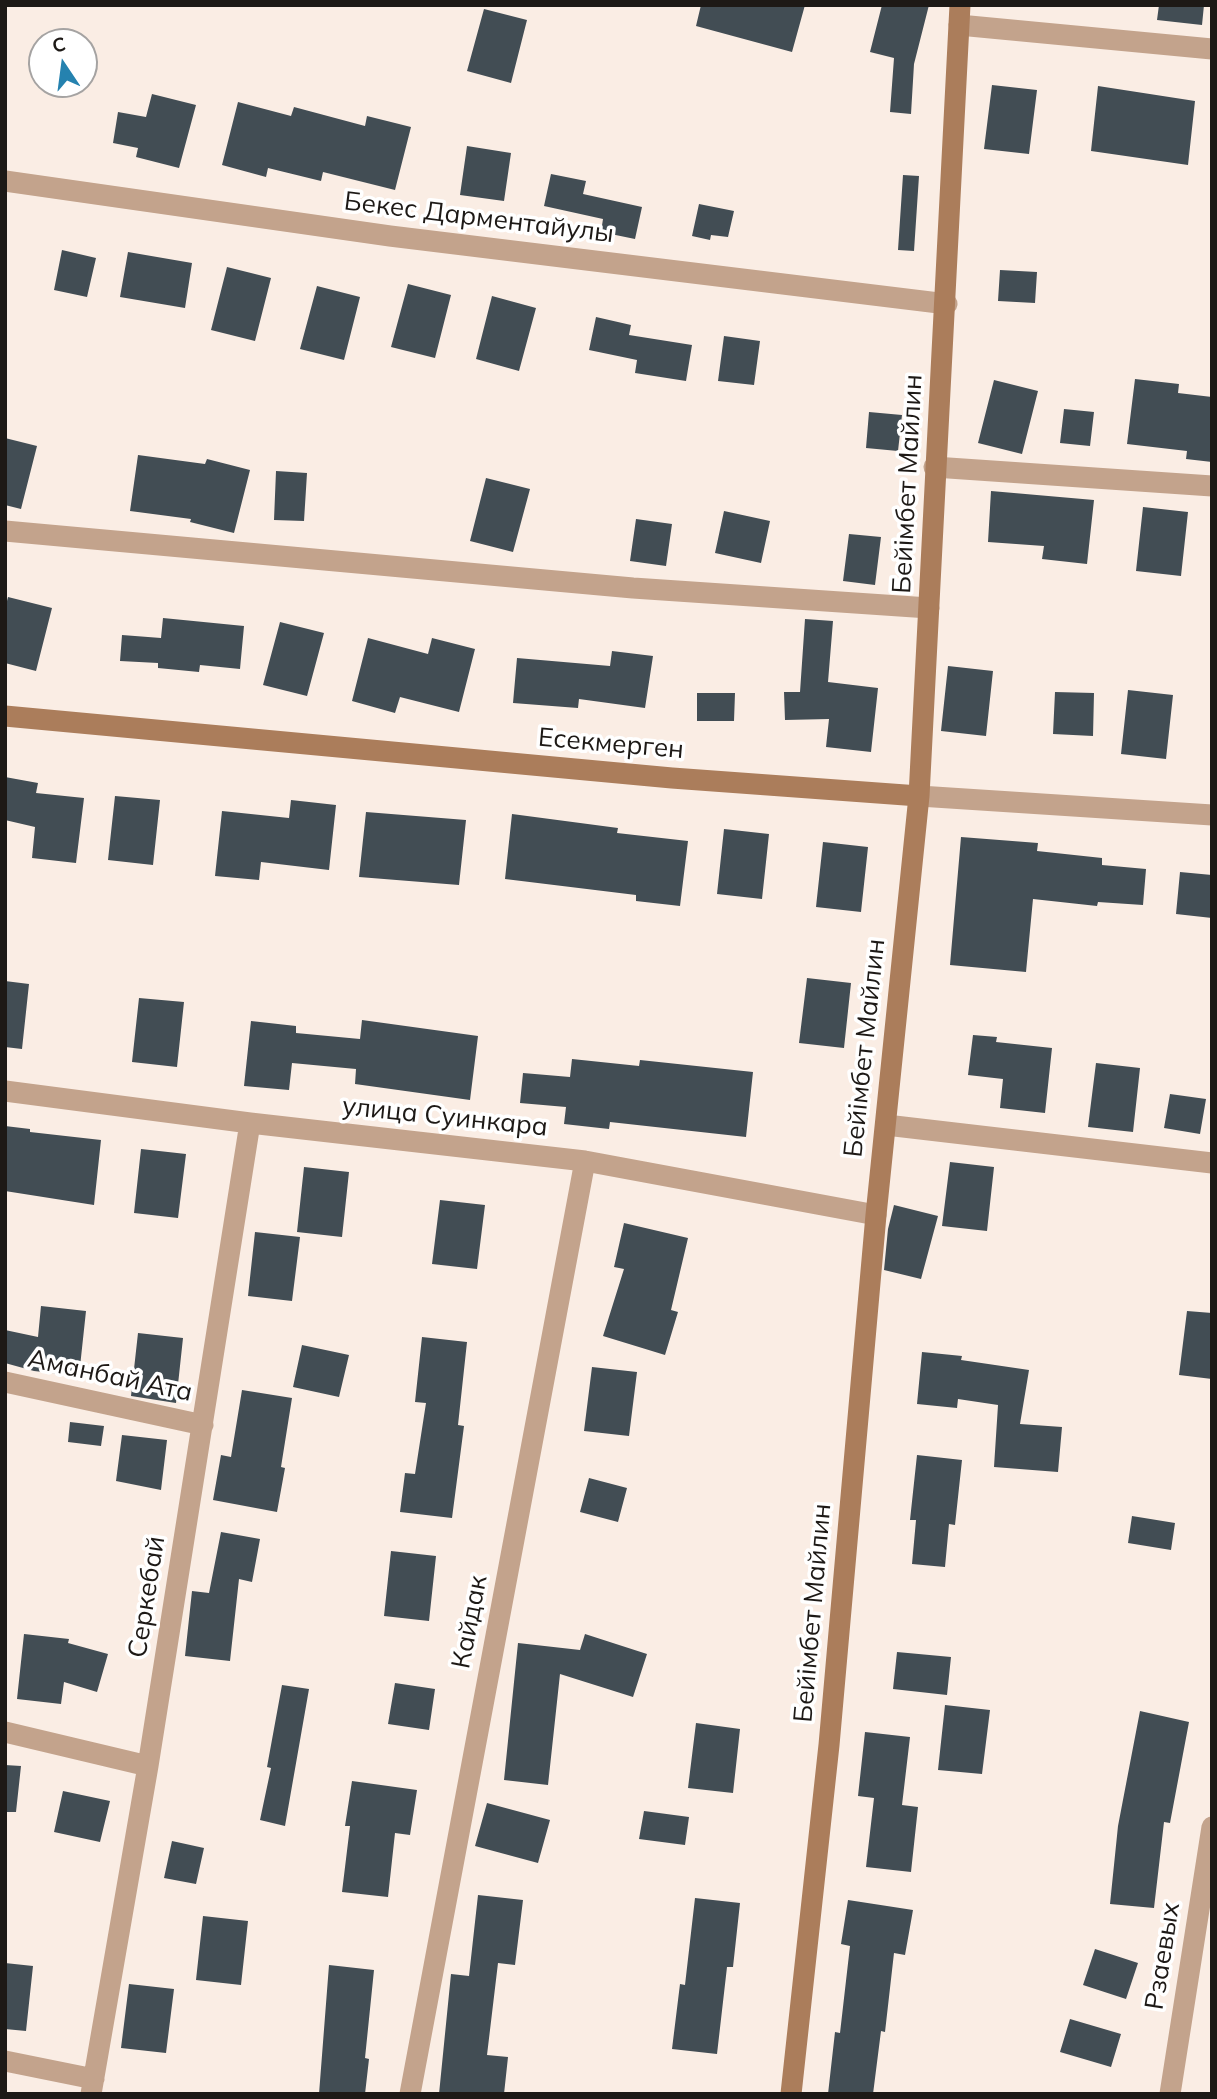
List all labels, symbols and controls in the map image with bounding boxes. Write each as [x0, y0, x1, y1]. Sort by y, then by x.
north arrow [28, 28, 98, 98]
text: С [50, 31, 68, 58]
street label: Бекес Дарментайулы [342, 186, 616, 250]
street label: Бейімбет Майлин [887, 374, 929, 594]
street label: Eсекмерген [537, 722, 685, 766]
street label: Бейімбет Майлин [838, 937, 892, 1159]
street label: улица Суинкара [341, 1091, 549, 1143]
street label: Аманбай Ата [25, 1343, 195, 1409]
street label: Бейімбет Майлин [788, 1502, 838, 1724]
street label: Серкебай [122, 1534, 172, 1660]
street label: Кайдак [446, 1573, 494, 1671]
street label: Рзаевых [1139, 1900, 1187, 2012]

